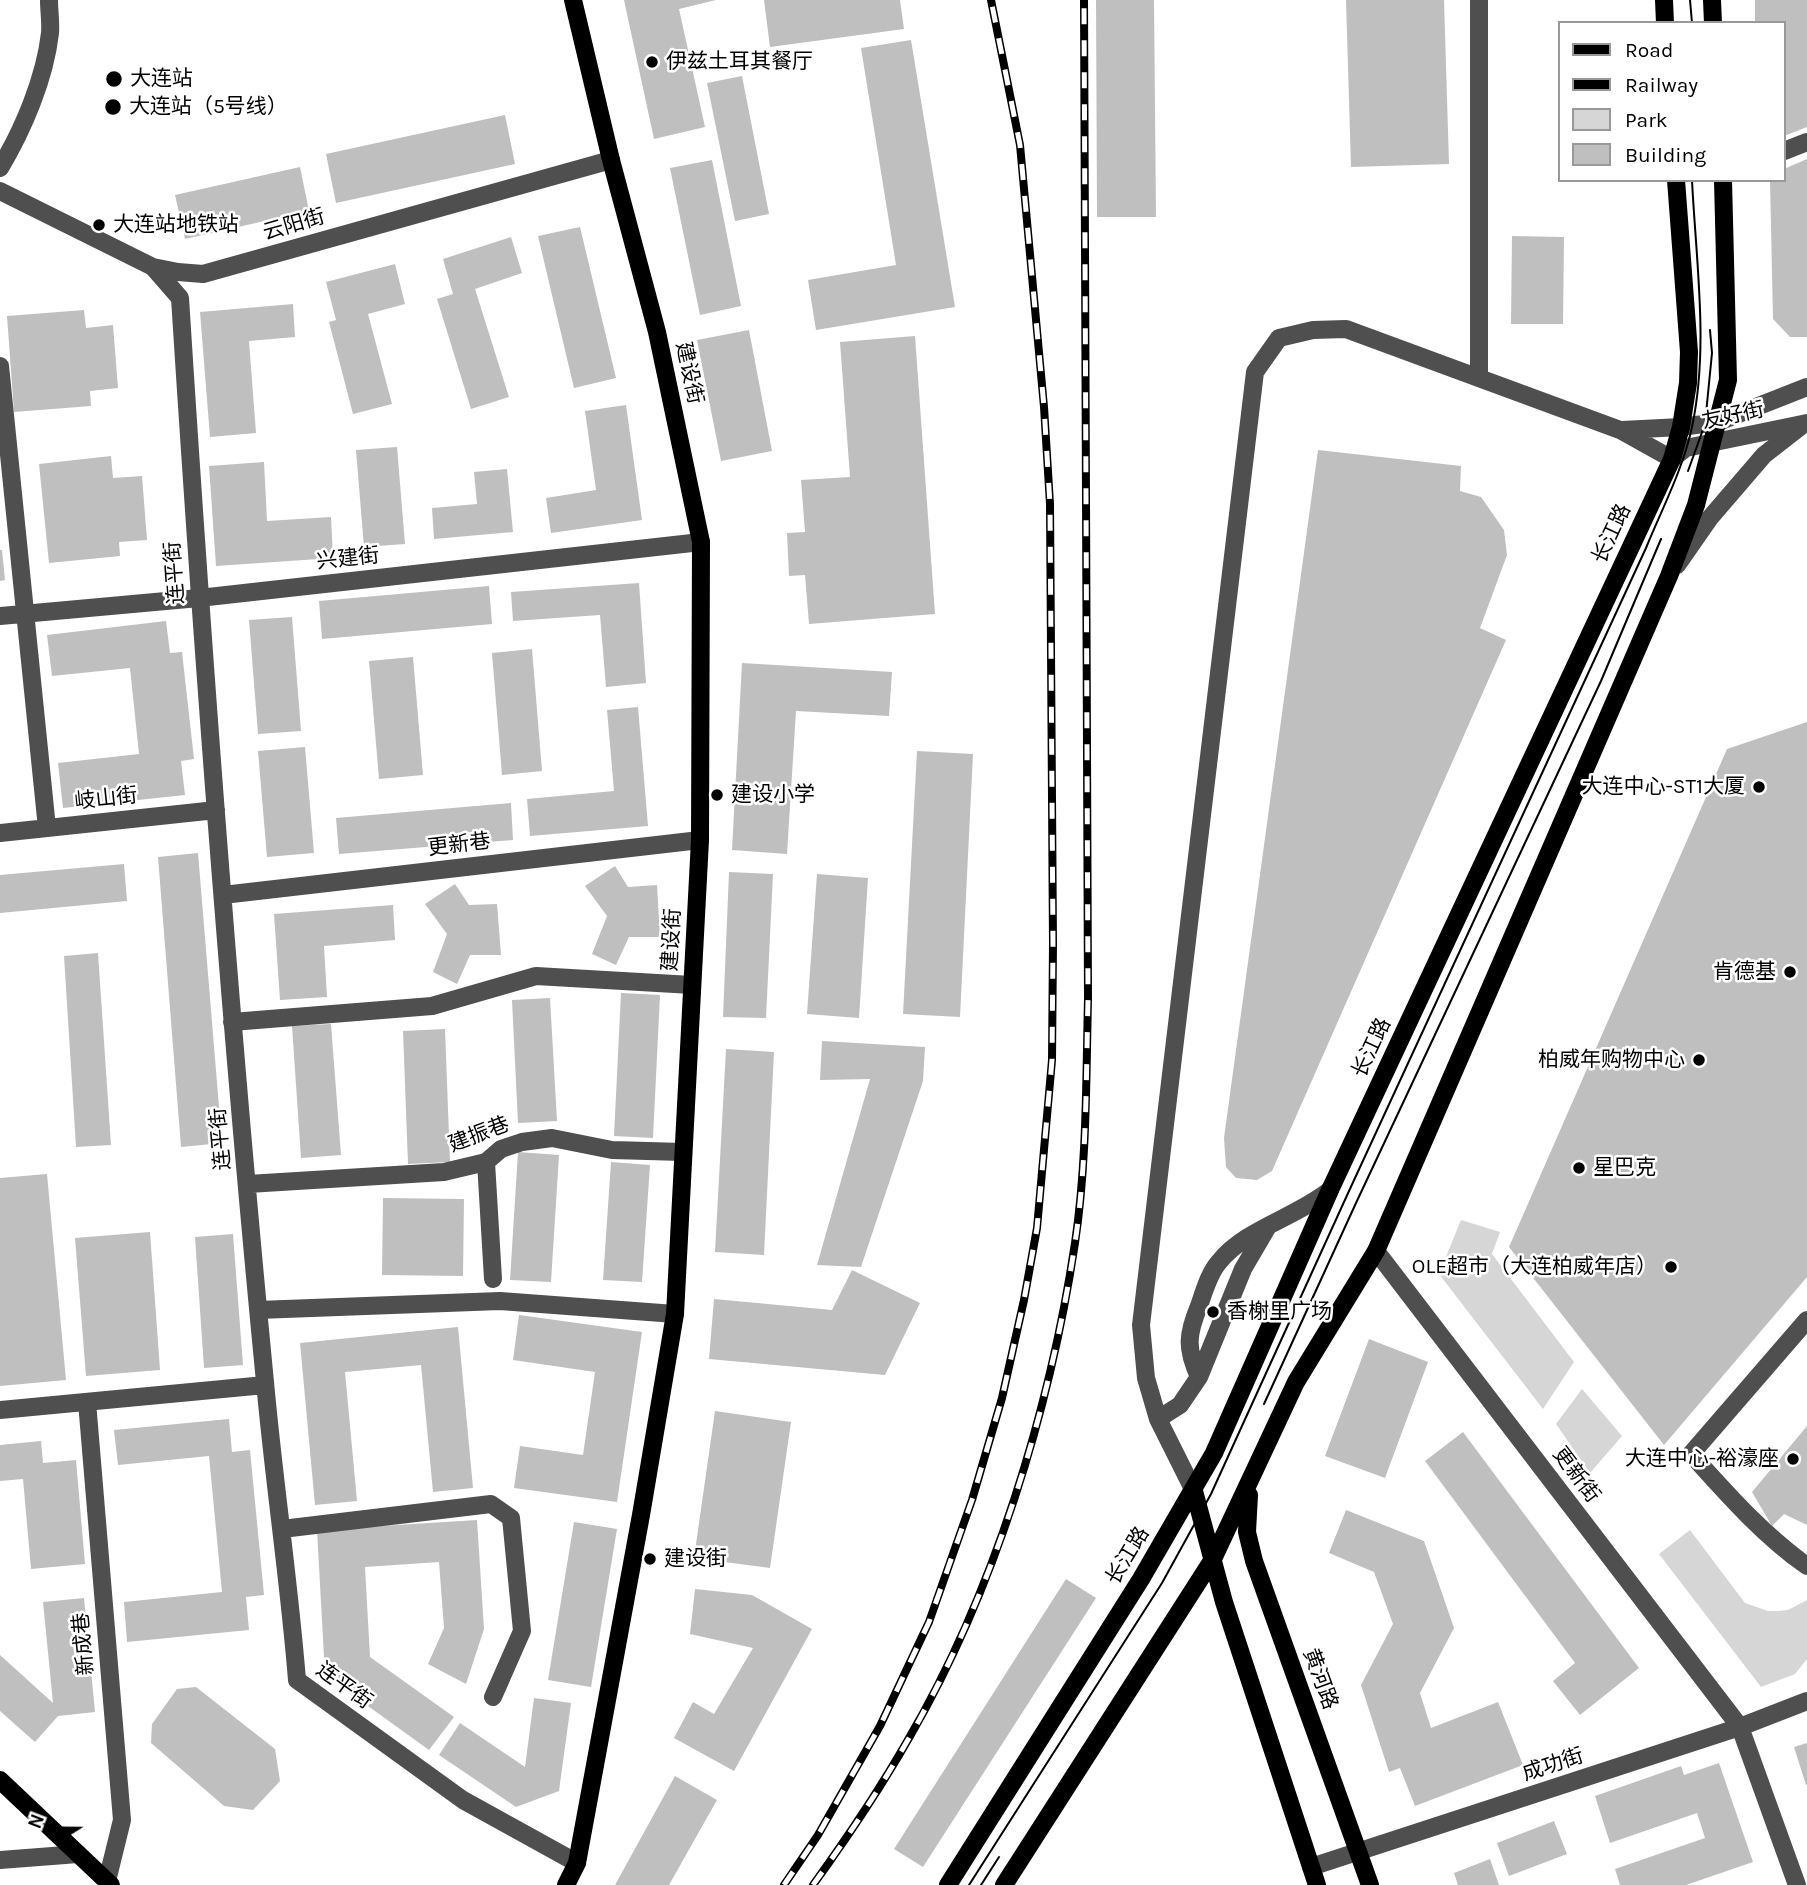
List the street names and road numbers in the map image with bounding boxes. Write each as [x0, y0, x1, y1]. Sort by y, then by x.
street label: 云阳街 [260, 204, 328, 246]
street label: 建设街 [670, 340, 708, 406]
street label: 友好街 [1700, 397, 1766, 435]
street label: 长江路 [1587, 500, 1637, 568]
street label: 连平街 [160, 541, 190, 605]
street label: 兴建街 [315, 543, 381, 575]
street label: 岐山街 [73, 783, 139, 815]
street label: 更新巷 [426, 829, 492, 861]
street label: 建设街 [658, 908, 686, 972]
street label: 长江路 [1347, 1014, 1397, 1082]
street label: 连平街 [206, 1107, 236, 1171]
street label: 建振巷 [445, 1112, 513, 1158]
street label: 更新街 [1547, 1442, 1605, 1508]
street label: 长江路 [1101, 1523, 1155, 1589]
street label: 新成巷 [69, 1612, 99, 1676]
street label: 黄河路 [1297, 1645, 1343, 1713]
street label: 连平街 [311, 1657, 377, 1715]
street label: 成功街 [1519, 1743, 1587, 1787]

